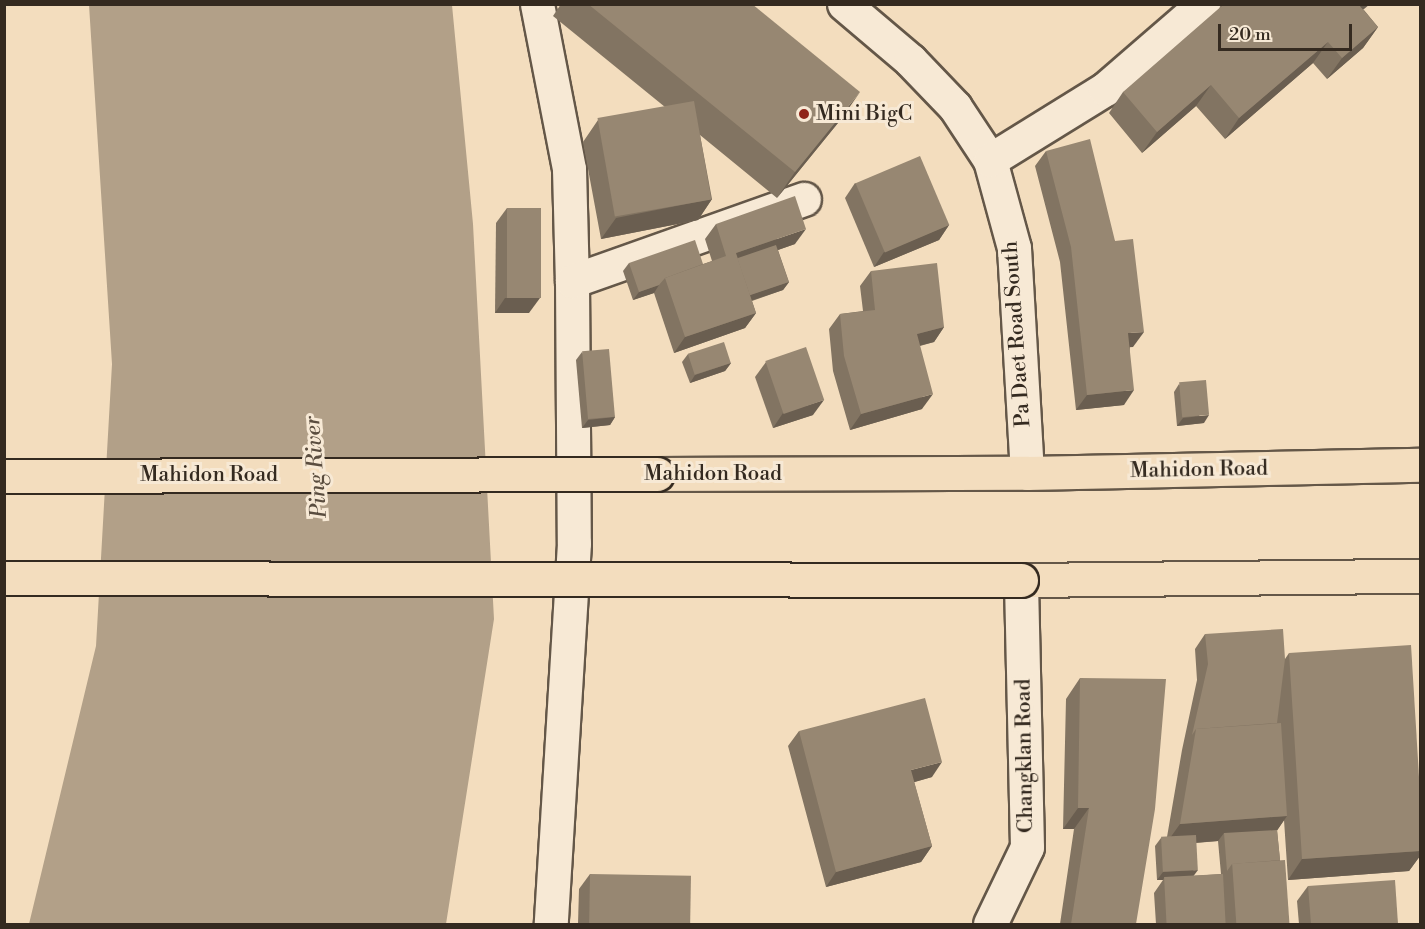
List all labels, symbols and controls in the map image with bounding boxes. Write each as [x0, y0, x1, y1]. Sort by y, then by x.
scale bar [1221, 12, 1354, 50]
text: 20 m [1229, 23, 1271, 46]
place label: Mini BigC [816, 101, 912, 127]
marker: Mini BigC [797, 107, 811, 121]
street label: Pa Daet Road South [998, 240, 1036, 428]
water label: Ping River [299, 415, 333, 519]
street label: Mahidon Road [1130, 456, 1268, 484]
street label: Mahidon Road [644, 461, 782, 487]
street label: Mahidon Road [140, 462, 278, 488]
street label: Changklan Road [1011, 679, 1039, 833]

